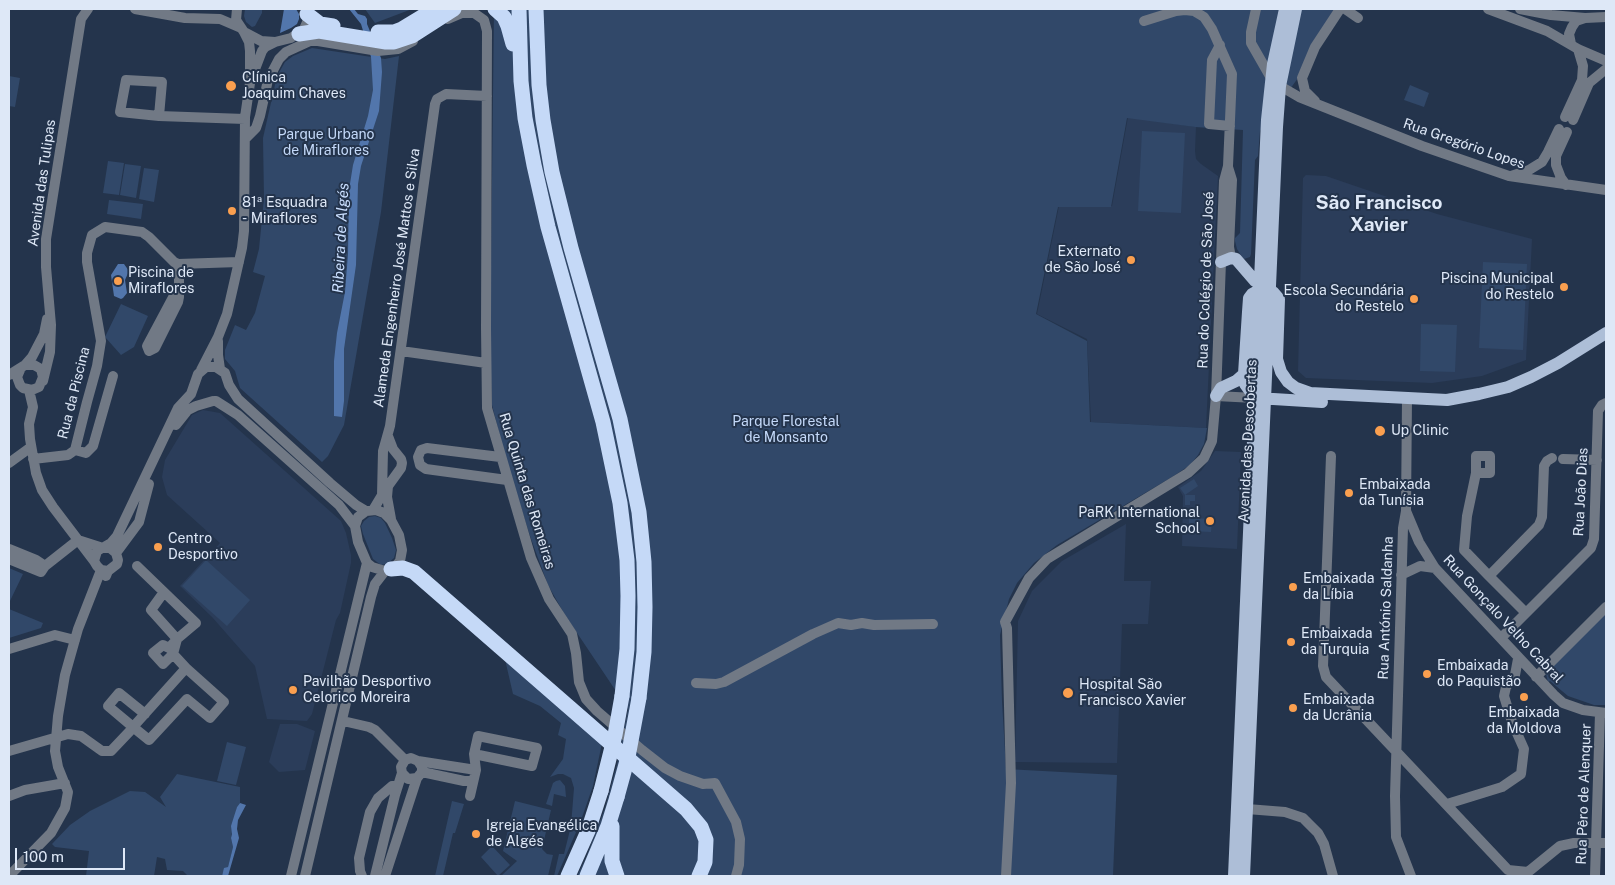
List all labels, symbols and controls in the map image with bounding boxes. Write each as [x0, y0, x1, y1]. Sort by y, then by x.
place label: Clínica Joaquim Chaves [242, 70, 346, 102]
marker: Clínica Joaquim Chaves [224, 79, 238, 93]
street label: Rua Gregório Lopes [1401, 115, 1527, 173]
street label: Avenida das Tulipas [25, 118, 59, 248]
park label: Parque Urbano de Miraflores [278, 127, 374, 160]
street label: Alameda Engenheiro José Mattos e Silva [370, 147, 424, 409]
water label: Ribeira de Algés [329, 182, 353, 294]
street label: Rua do Colégio de São José [1195, 191, 1217, 369]
district label: São Francisco Xavier [1315, 192, 1443, 236]
place label: 81ª Esquadra - Miraflores [242, 195, 327, 228]
marker: 81ª Esquadra - Miraflores [226, 205, 238, 217]
place label: Externato de São José [1045, 244, 1121, 276]
marker: Externato de São José [1125, 254, 1137, 266]
place label: Piscina de Miraflores [128, 265, 194, 298]
place label: Piscina Municipal do Restelo [1441, 271, 1554, 304]
marker: Piscina de Miraflores [112, 275, 124, 287]
marker: Piscina Municipal do Restelo [1558, 281, 1570, 293]
place label: Escola Secundária do Restelo [1284, 283, 1404, 316]
marker: Escola Secundária do Restelo [1408, 293, 1420, 305]
street label: Rua da Piscina [54, 345, 94, 441]
street label: Avenida das Descobertas [1235, 359, 1261, 523]
street label: Rua Quinta das Romeiras [495, 411, 559, 571]
park label: Parque Florestal de Monsanto [732, 414, 840, 447]
place label: Up Clinic [1391, 423, 1449, 439]
marker: Up Clinic [1373, 424, 1387, 438]
street label: Rua João Dias [1570, 447, 1592, 537]
place label: Embaixada da Tunísia [1359, 477, 1431, 510]
marker: Embaixada da Tunísia [1343, 487, 1355, 499]
place label: PaRK International School [1078, 505, 1200, 538]
marker: PaRK International School [1204, 515, 1216, 527]
place label: Centro Desportivo [168, 531, 238, 564]
street label: Rua António Saldanha [1375, 536, 1397, 680]
marker: Centro Desportivo [152, 541, 164, 553]
street label: Rua Gonçalo Velho Cabral [1439, 552, 1567, 686]
place label: Embaixada da Líbia [1303, 571, 1375, 604]
marker: Embaixada da Líbia [1287, 581, 1299, 593]
place label: Embaixada da Turquia [1301, 626, 1373, 658]
marker: Embaixada da Turquia [1285, 636, 1297, 648]
place label: Embaixada do Paquistão [1437, 658, 1521, 690]
marker: Embaixada do Paquistão [1421, 668, 1433, 680]
place label: Pavilhão Desportivo Celorico Moreira [303, 674, 431, 706]
place label: Hospital São Francisco Xavier [1079, 677, 1186, 710]
marker: Pavilhão Desportivo Celorico Moreira [287, 684, 299, 696]
marker: Hospital São Francisco Xavier [1061, 686, 1075, 700]
marker: Embaixada da Moldova [1518, 691, 1530, 703]
place label: Embaixada da Ucrânia [1303, 692, 1375, 724]
marker: Embaixada da Ucrânia [1287, 702, 1299, 714]
place label: Embaixada da Moldova [1487, 705, 1561, 738]
street label: Rua Pêro de Alenquer [1573, 723, 1595, 865]
place label: Igreja Evangélica de Algés [486, 818, 597, 850]
marker: Igreja Evangélica de Algés [470, 828, 482, 840]
scale bar [18, 838, 128, 870]
text: 100 m [23, 848, 64, 865]

